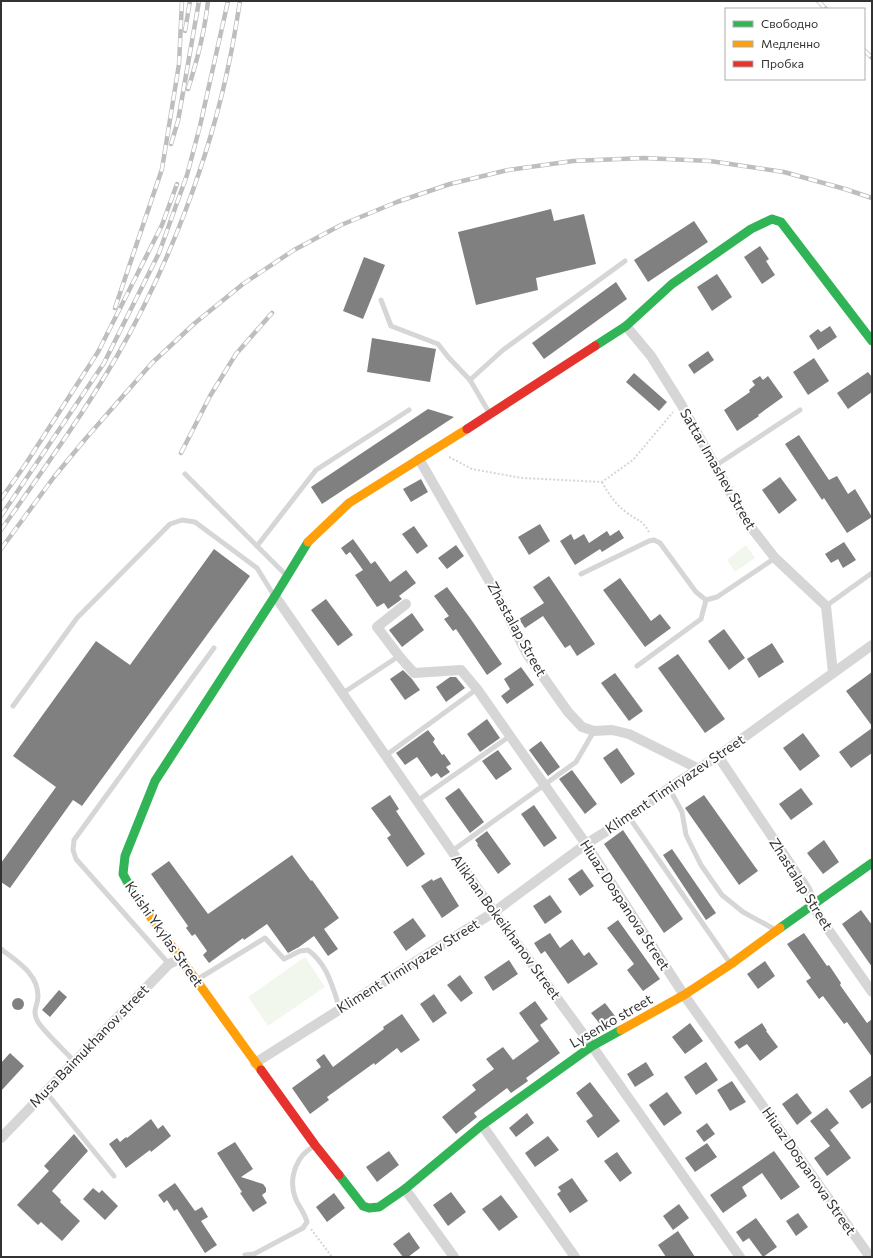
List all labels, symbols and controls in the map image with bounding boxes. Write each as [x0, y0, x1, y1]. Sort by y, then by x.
legend [725, 8, 865, 80]
text: Свободно [761, 16, 818, 30]
text: Медленно [761, 36, 820, 50]
text: Пробка [761, 56, 804, 70]
street label: Sattar Imashev Street [677, 405, 760, 533]
street label: Zhastalap Street [484, 578, 551, 679]
street label: Kliment Timiryazev Street [602, 730, 748, 837]
street label: Zhastalap Street [766, 834, 837, 933]
street label: Hiuaz Dospanova Street [577, 836, 674, 973]
street label: Alikhan Bokeikhanov Street [448, 851, 565, 1003]
street label: Kuishi Ykylas Street [122, 878, 207, 990]
street label: Kliment Timiryazev Street [333, 915, 482, 1016]
street label: Musa Baimukhanov street [25, 980, 152, 1111]
street label: Lysenko street [566, 990, 655, 1051]
street label: Hiuaz Dospanova Street [759, 1104, 860, 1238]

